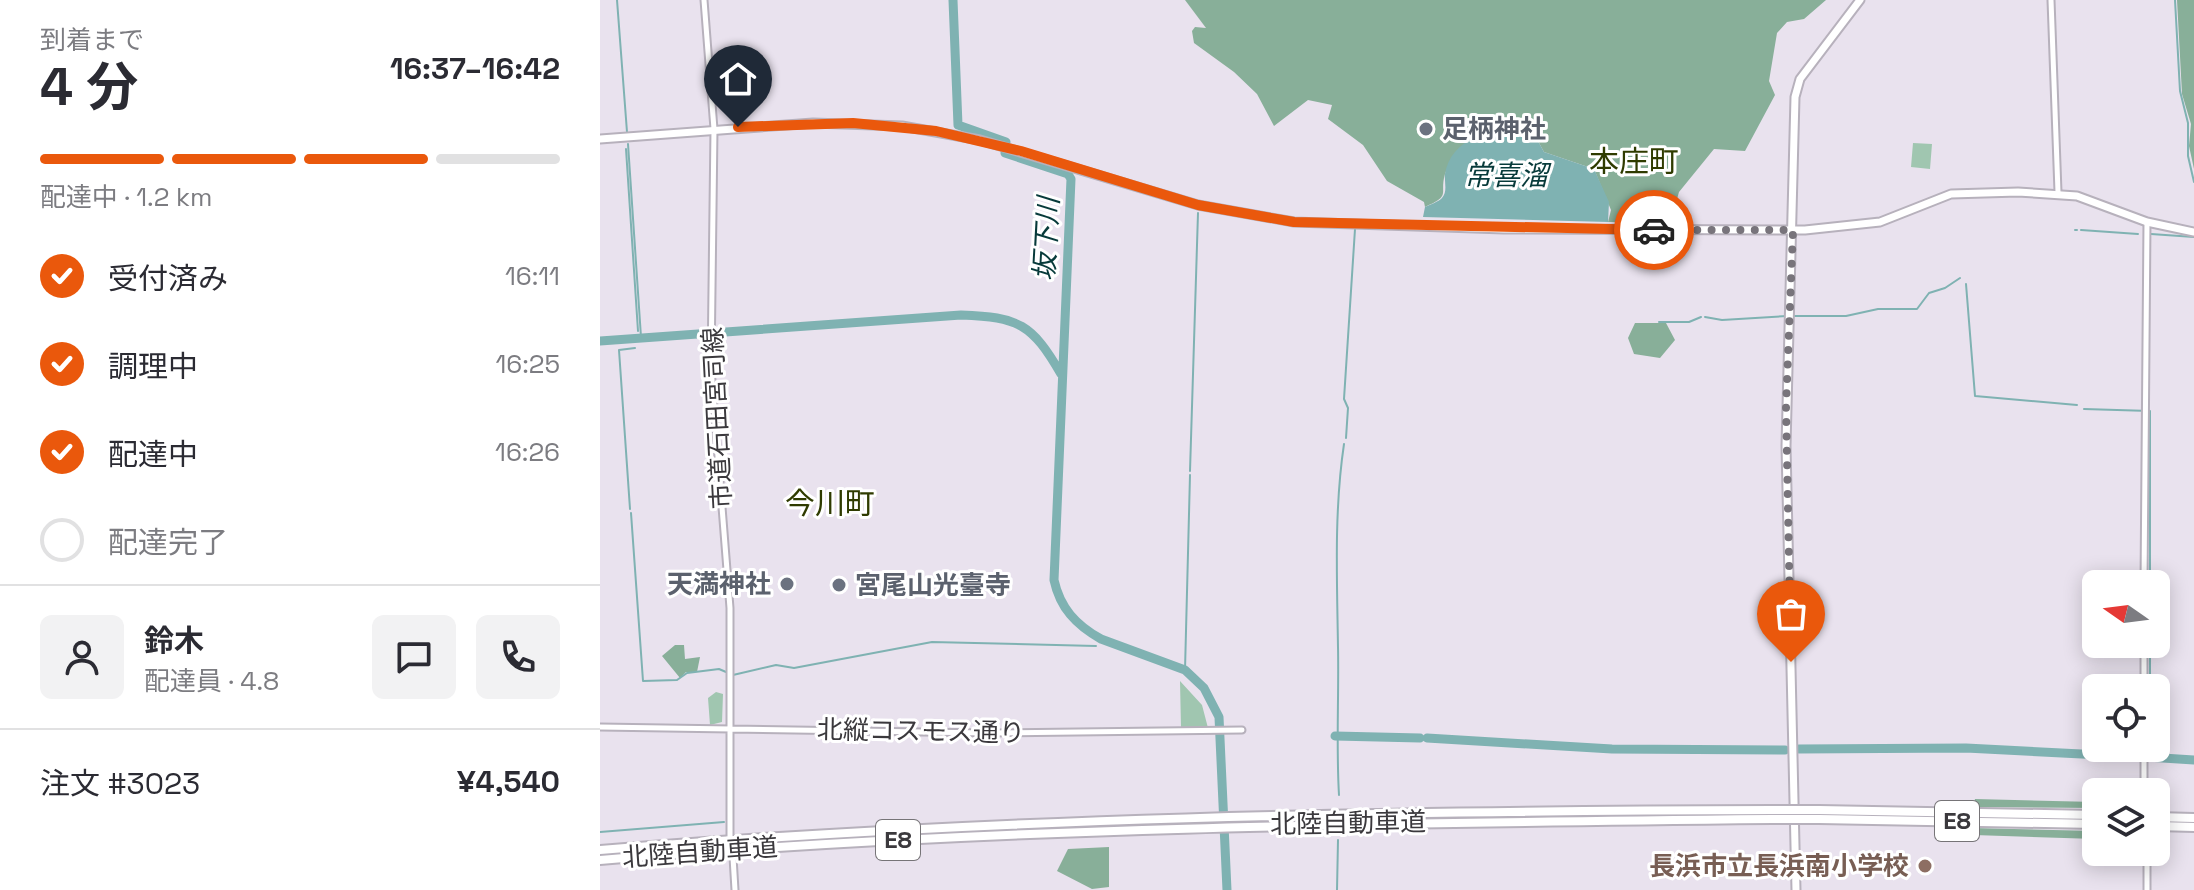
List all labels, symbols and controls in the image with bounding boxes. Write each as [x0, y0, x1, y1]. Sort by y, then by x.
text: 到着まで [40, 23, 144, 57]
pin [704, 45, 772, 127]
text: 16:37–16:42 [390, 49, 560, 88]
text: 4 分 [40, 54, 138, 120]
icon: home [716, 57, 760, 101]
place label: 足柄神社 [1442, 112, 1546, 146]
marker: 足柄神社 [1417, 120, 1435, 138]
district label: 本庄町 [1589, 142, 1679, 181]
water label: 常喜溜 [1464, 157, 1552, 193]
text: 配達中 · 1.2 km [40, 180, 212, 214]
courier [1614, 190, 1694, 270]
water label: 坂下川 [1026, 193, 1066, 282]
icon: car [1632, 208, 1676, 252]
icon: check [40, 254, 84, 298]
text: 受付済み [108, 259, 228, 298]
text: 16:11 [505, 259, 560, 293]
street label: 市道石田宮司線 [695, 326, 739, 510]
icon: check [40, 342, 84, 386]
text: 調理中 [108, 347, 198, 386]
text: 16:25 [495, 347, 560, 381]
icon: check [40, 430, 84, 474]
text: 配達中 [108, 435, 198, 474]
text: 16:26 [495, 435, 560, 469]
district label: 今川町 [785, 484, 875, 523]
text: 配達完了 [108, 523, 228, 562]
place label: 天満神社 [667, 567, 771, 601]
place label: 宮尾山光臺寺 [855, 568, 1011, 602]
north arrow [2082, 570, 2170, 658]
map controls [2082, 570, 2170, 866]
marker: 天満神社 [778, 575, 796, 593]
marker: 宮尾山光臺寺 [830, 576, 848, 594]
pin [1757, 580, 1825, 662]
icon: bag [1769, 592, 1813, 636]
button: person [40, 615, 124, 699]
button: chat [372, 615, 456, 699]
button: phone [476, 615, 560, 699]
text: 鈴木 [144, 621, 204, 660]
text: 配達員 · 4.8 [144, 664, 279, 698]
button: locate [2082, 674, 2170, 762]
street label: 北縦コスモス通り [817, 712, 1025, 750]
text: ¥4,540 [457, 762, 560, 801]
text: 注文 #3023 [40, 764, 200, 803]
button: layers [2082, 778, 2170, 866]
road number: E8 [1935, 801, 1979, 841]
street label: 北陸自動車道 [1270, 805, 1426, 841]
road number: E8 [876, 820, 920, 860]
street label: 北陸自動車道 [621, 830, 779, 874]
place label: 長浜市立長浜南小学校 [1649, 849, 1909, 883]
marker: 長浜市立長浜南小学校 [1916, 857, 1934, 875]

